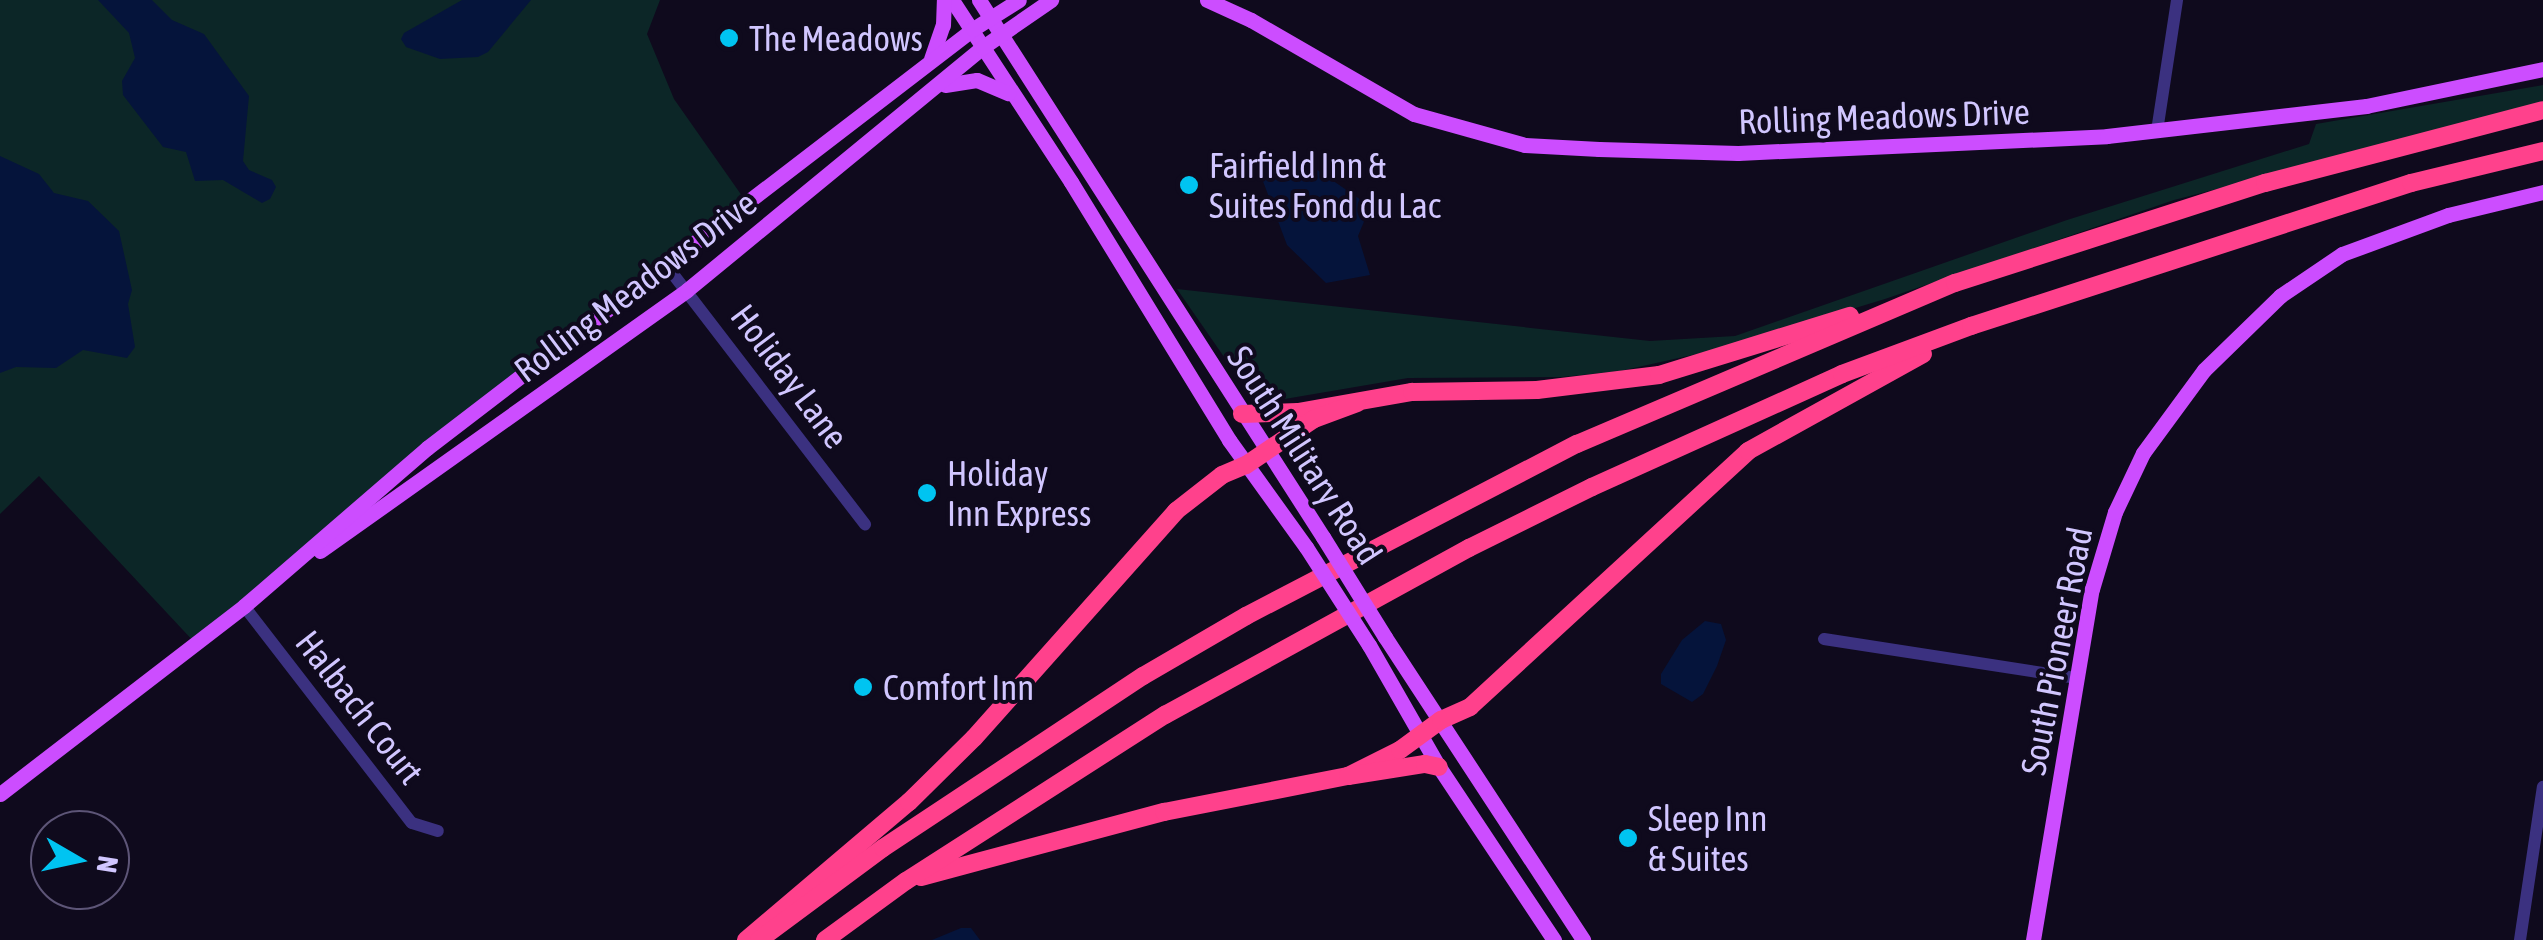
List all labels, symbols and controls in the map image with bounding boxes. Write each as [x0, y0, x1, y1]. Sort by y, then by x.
place label: The Meadows [749, 17, 923, 59]
marker: The Meadows [718, 27, 740, 49]
street label: Rolling Meadows Drive [1738, 90, 2030, 142]
place label: Fairfield Inn & Suites Fond du Lac [1209, 144, 1441, 226]
marker: Fairfield Inn & Suites Fond du Lac [1178, 174, 1200, 196]
street label: Rolling Meadows Drive [506, 181, 764, 391]
street label: Holiday Lane [722, 296, 858, 456]
street label: South Military Road [1219, 338, 1391, 572]
place label: Holiday Inn Express [947, 452, 1091, 534]
marker: Holiday Inn Express [916, 482, 938, 504]
street label: South Pioneer Road [2011, 524, 2101, 778]
street label: Halbach Court [287, 622, 433, 792]
place label: Comfort Inn [883, 666, 1034, 708]
marker: Comfort Inn [852, 676, 874, 698]
place label: Sleep Inn & Suites [1648, 797, 1767, 879]
north arrow [30, 810, 130, 910]
marker: Sleep Inn & Suites [1617, 827, 1639, 849]
text: N [91, 854, 125, 875]

